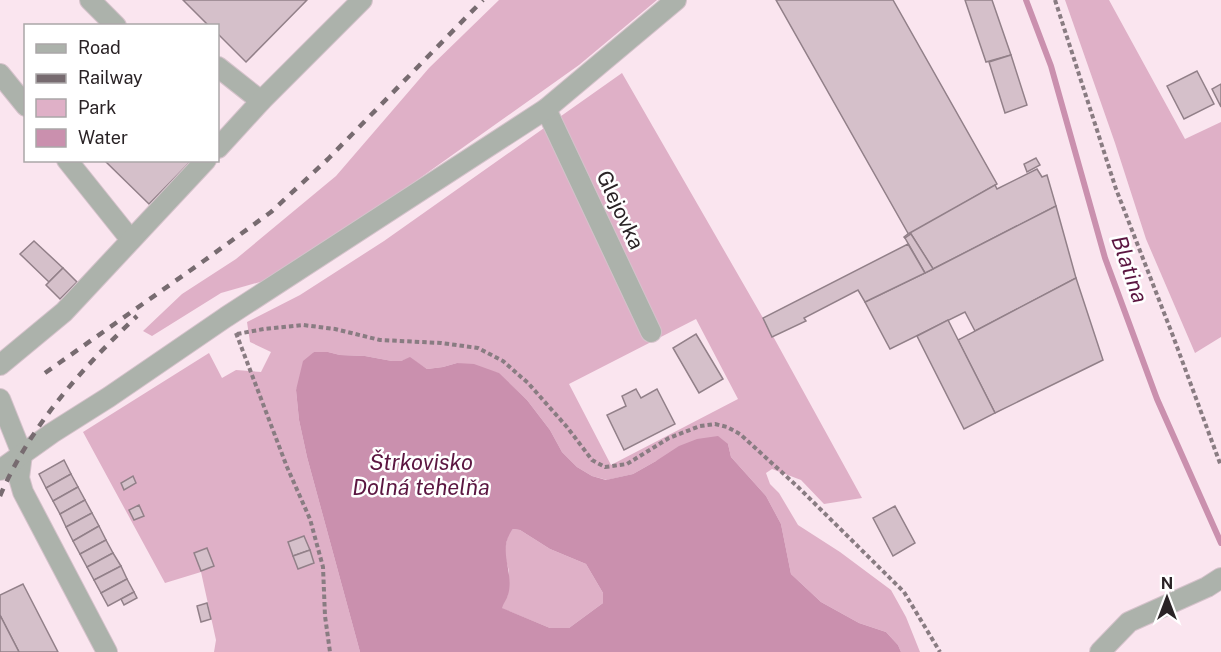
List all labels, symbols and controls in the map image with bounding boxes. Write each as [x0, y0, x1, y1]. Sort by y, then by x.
legend [24, 24, 219, 162]
text: Road [78, 37, 121, 58]
text: Railway [78, 67, 143, 88]
text: Park [78, 97, 116, 118]
text: Water [78, 127, 128, 148]
street label: Glejovka [591, 166, 650, 253]
water label: Blatina [1106, 232, 1154, 306]
water label: Štrkovisko Dolná tehelňa [352, 449, 490, 500]
north arrow [1137, 568, 1197, 628]
text: N [1161, 574, 1173, 593]

